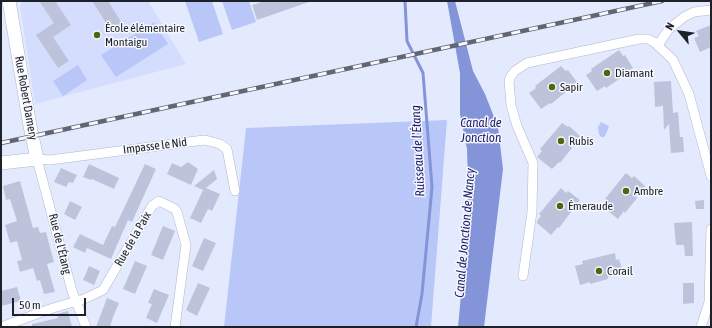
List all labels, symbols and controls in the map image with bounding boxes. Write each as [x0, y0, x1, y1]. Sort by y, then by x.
north arrow [660, 12, 700, 52]
text: N [663, 20, 676, 32]
place label: École élémentaire Montaigu [105, 21, 185, 49]
marker: École élémentaire Montaigu [92, 30, 102, 40]
street label: Rue Robert Damery [12, 55, 40, 141]
place label: Diamant [615, 66, 654, 80]
marker: Diamant [602, 68, 612, 78]
place label: Sapir [560, 80, 583, 94]
marker: Sapir [547, 82, 557, 92]
water label: Ruisseau de l'Étang [408, 105, 428, 197]
water label: Canal de Jonction [460, 115, 502, 146]
place label: Rubis [569, 134, 593, 148]
street label: Impasse le Nid [122, 135, 188, 157]
marker: Rubis [556, 136, 566, 146]
water label: Canal de Jonction de Nancy [452, 168, 478, 298]
place label: Ambre [634, 184, 663, 198]
marker: Ambre [621, 186, 631, 196]
place label: Émeraude [568, 199, 613, 213]
marker: Émeraude [555, 201, 565, 211]
street label: Rue de la Paix [112, 209, 154, 269]
street label: Rue de l'Étang [46, 212, 74, 276]
place label: Corail [607, 264, 633, 278]
marker: Corail [594, 266, 604, 276]
scale bar [14, 290, 88, 316]
text: 50 m [19, 298, 41, 312]

